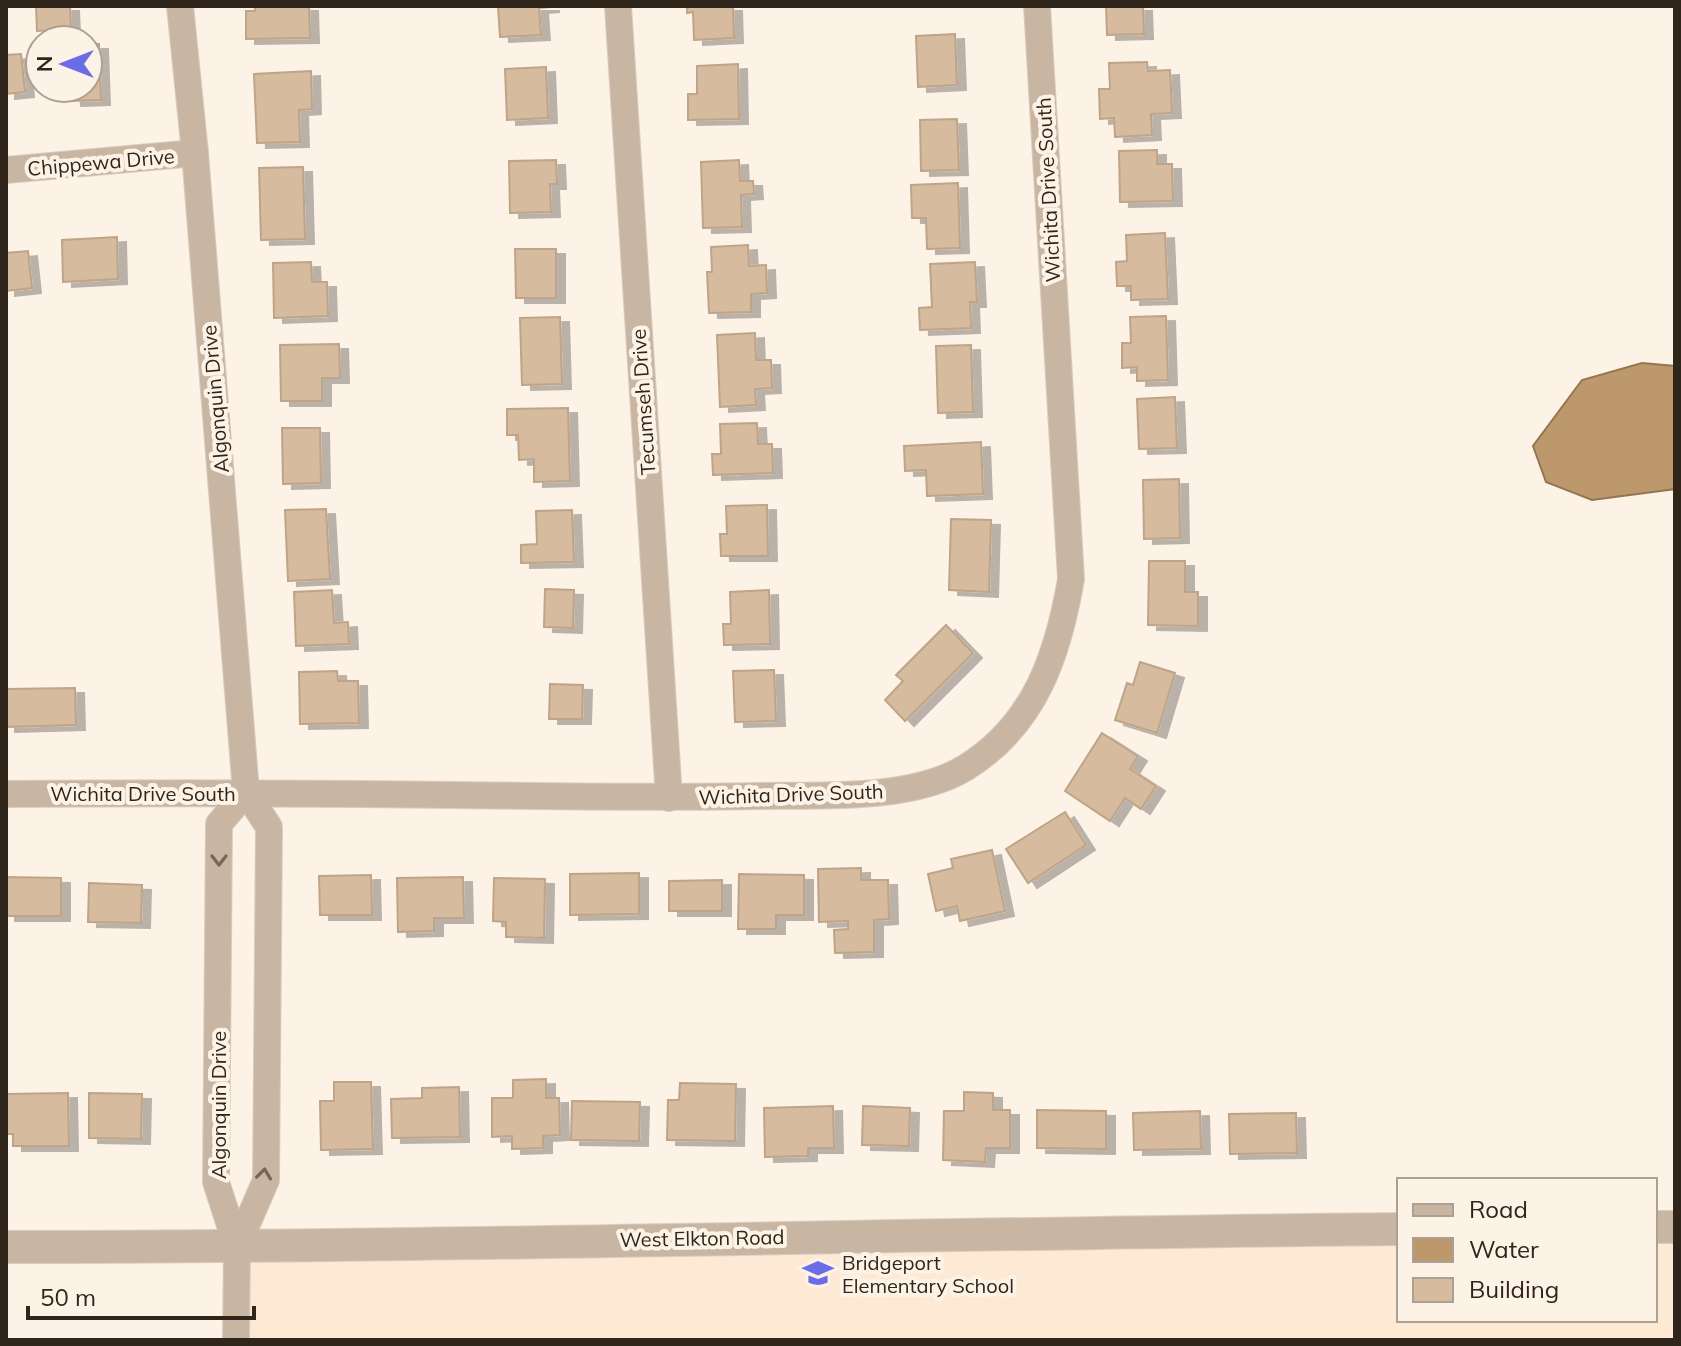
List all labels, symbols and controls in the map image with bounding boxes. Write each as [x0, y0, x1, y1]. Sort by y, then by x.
north arrow [24, 24, 104, 104]
text: N [30, 56, 58, 72]
street label: Wichita Drive South [1031, 97, 1065, 283]
street label: Chippewa Drive [26, 143, 176, 181]
street label: Algonquin Drive [196, 324, 234, 474]
street label: Tecumseh Drive [625, 328, 661, 476]
street label: Wichita Drive South [698, 778, 884, 810]
street label: Wichita Drive South [50, 781, 236, 806]
one-way arrow [210, 854, 227, 867]
street label: Algonquin Drive [206, 1031, 231, 1179]
one-way arrow [256, 1168, 273, 1181]
legend [1397, 1178, 1657, 1322]
text: Road [1469, 1194, 1528, 1224]
street label: West Elkton Road [619, 1224, 785, 1252]
text: Water [1469, 1234, 1539, 1264]
place label: Bridgeport Elementary School [842, 1250, 1014, 1298]
school or university icon: Bridgeport Elementary School [801, 1256, 835, 1290]
scale bar [28, 1270, 254, 1320]
text: Building [1469, 1274, 1559, 1304]
text: 50 m [40, 1282, 96, 1312]

